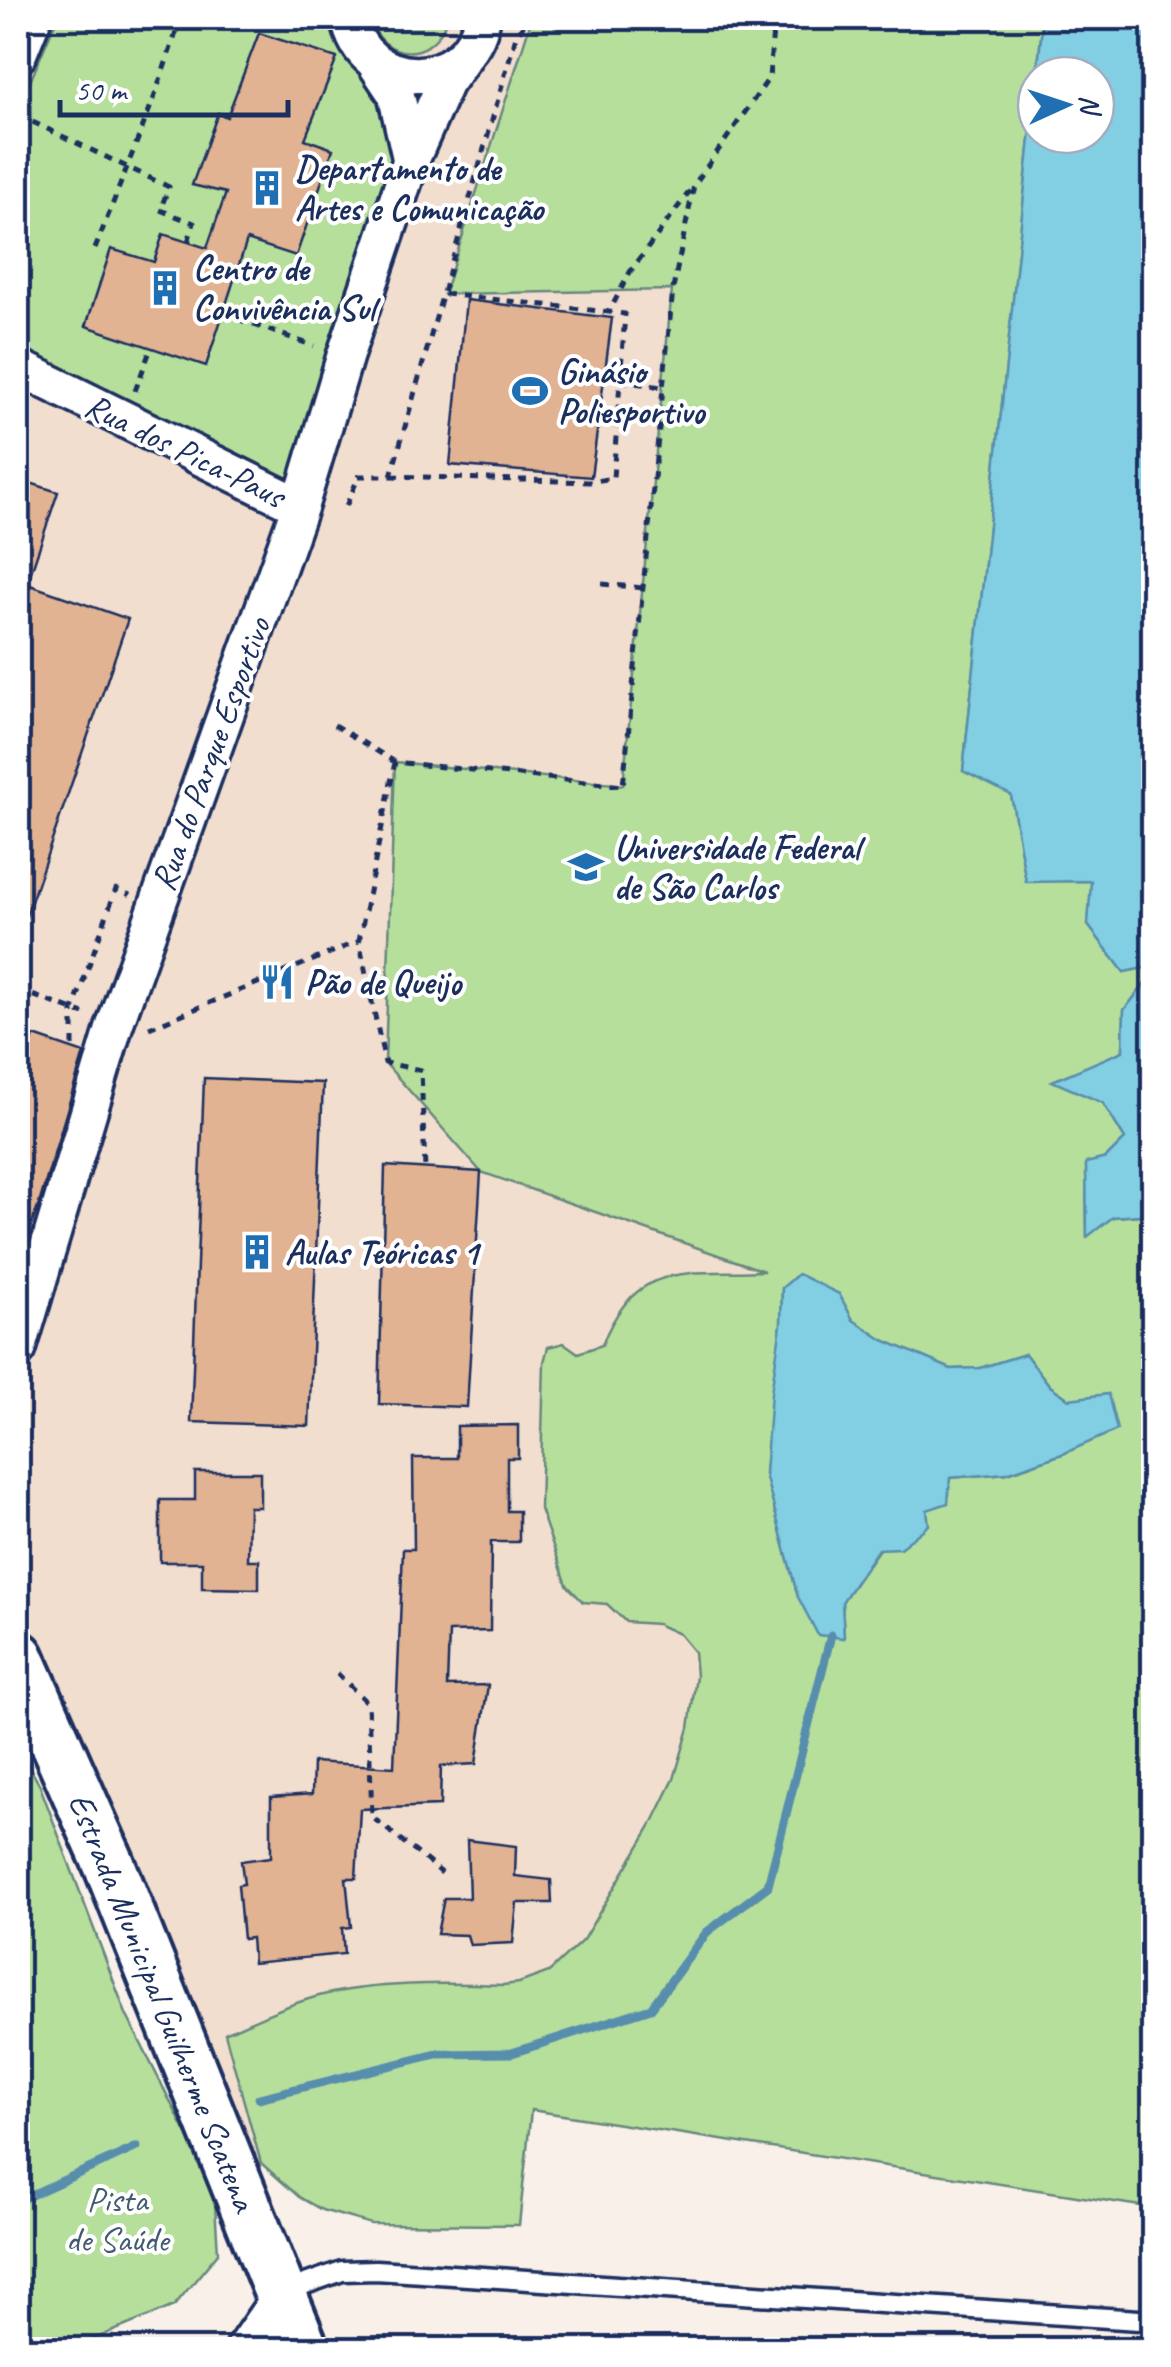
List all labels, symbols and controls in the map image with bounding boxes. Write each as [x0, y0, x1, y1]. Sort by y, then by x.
scale bar [60, 55, 288, 117]
north arrow [1016, 55, 1116, 155]
text: 50 m [75, 71, 128, 109]
text: N [1073, 94, 1109, 118]
place label: Departamento de Artes e Comunicação [295, 146, 545, 231]
building icon: Departamento de Artes e Comunicação [248, 169, 286, 207]
place label: Centro de Convivência Sul [193, 246, 381, 331]
building icon: Centro de Convivência Sul [146, 269, 184, 307]
place label: Ginásio Poliesportivo [558, 349, 707, 434]
sports icon: Ginásio Poliesportivo [511, 372, 549, 410]
street label: Rua dos Pica-Paus [78, 383, 295, 519]
street label: Rua do Parque Esportivo [140, 610, 281, 897]
place label: Universidade Federal de São Carlos [614, 825, 866, 910]
school or university icon: Universidade Federal de São Carlos [567, 848, 605, 886]
place label: Pão de Queijo [305, 960, 463, 1005]
restaurant icon: Pão de Queijo [258, 963, 296, 1001]
place label: Aulas Teóricas 1 [285, 1230, 481, 1275]
building icon: Aulas Teóricas 1 [238, 1233, 276, 1271]
street label: Estrada Municipal Guilherme Scatena [58, 1786, 268, 2220]
park label: Pista de Saúde [66, 2177, 171, 2262]

